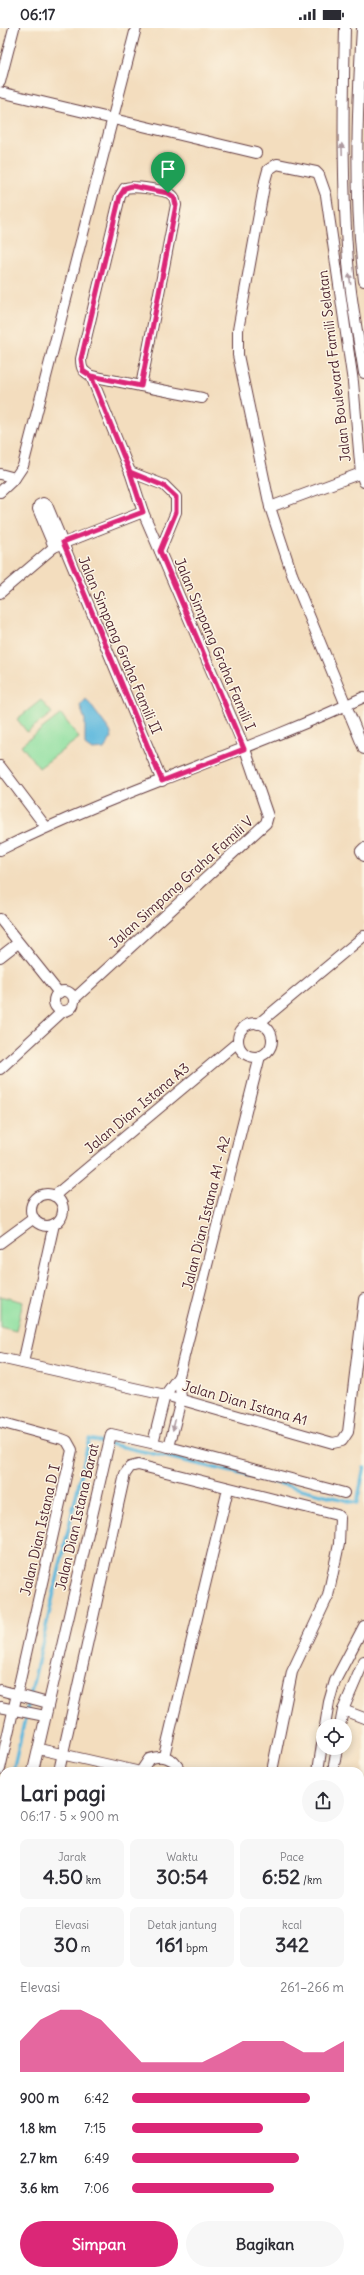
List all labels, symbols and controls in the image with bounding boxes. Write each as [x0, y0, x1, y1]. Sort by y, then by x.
text: 06:17 [20, 5, 55, 24]
one-way arrow [339, 143, 346, 155]
pin [151, 152, 185, 193]
icon: arrive [157, 158, 179, 180]
street label: Jalan Boulevard Famili Selatan [313, 269, 355, 463]
one-way arrow [347, 273, 353, 285]
street label: Jalan Simpang Graha Famili II [74, 553, 166, 737]
street label: Jalan Simpang Graha Famili I [170, 555, 260, 733]
street label: Jalan Simpang Graha Famili V [105, 812, 257, 952]
street label: Jalan Dian Istana A3 [81, 1059, 193, 1157]
street label: Jalan Dian Istana A1 - A2 [178, 1134, 234, 1292]
street label: Jalan Dian Istana A1 [180, 1377, 310, 1429]
one-way arrow [171, 1419, 177, 1431]
street label: Jalan Dian Istana Barat [51, 1442, 103, 1592]
street label: Jalan Dian Istana D I [16, 1463, 64, 1597]
map controls [316, 1719, 352, 1755]
button: locate [316, 1719, 352, 1755]
text: Lari pagi [20, 1779, 106, 1807]
button: share [302, 1780, 344, 1822]
text: 06:17 · 5 × 900 m [20, 1808, 119, 1825]
text: Jarak [58, 1850, 86, 1864]
text: Waktu [166, 1850, 198, 1864]
text: Pace [280, 1850, 304, 1864]
text: 4.50 [43, 1864, 83, 1889]
text: 30:54 [156, 1864, 208, 1889]
text: 6:52 [262, 1864, 300, 1889]
text: km [83, 1873, 101, 1887]
text: /km [300, 1873, 322, 1887]
text: Elevasi [55, 1918, 89, 1932]
text: Detak jantung [147, 1918, 217, 1932]
text: kcal [282, 1918, 302, 1932]
text: 30 [54, 1932, 78, 1957]
text: 161 [156, 1932, 183, 1957]
text: 342 [275, 1932, 309, 1957]
text: m [78, 1941, 90, 1955]
text: bpm [183, 1941, 208, 1955]
text: Elevasi [20, 1979, 60, 1996]
text: 261–266 m [280, 1979, 344, 1996]
text: 900 m [20, 2090, 59, 2107]
text: 6:42 [84, 2090, 109, 2107]
text: 1.8 km [20, 2120, 56, 2137]
text: 7:15 [84, 2120, 106, 2137]
text: 2.7 km [20, 2150, 57, 2167]
text: 6:49 [84, 2150, 109, 2167]
text: 3.6 km [20, 2180, 59, 2197]
text: 7:06 [84, 2180, 109, 2197]
button: Simpan [20, 2221, 178, 2267]
button: Bagikan [186, 2221, 344, 2267]

